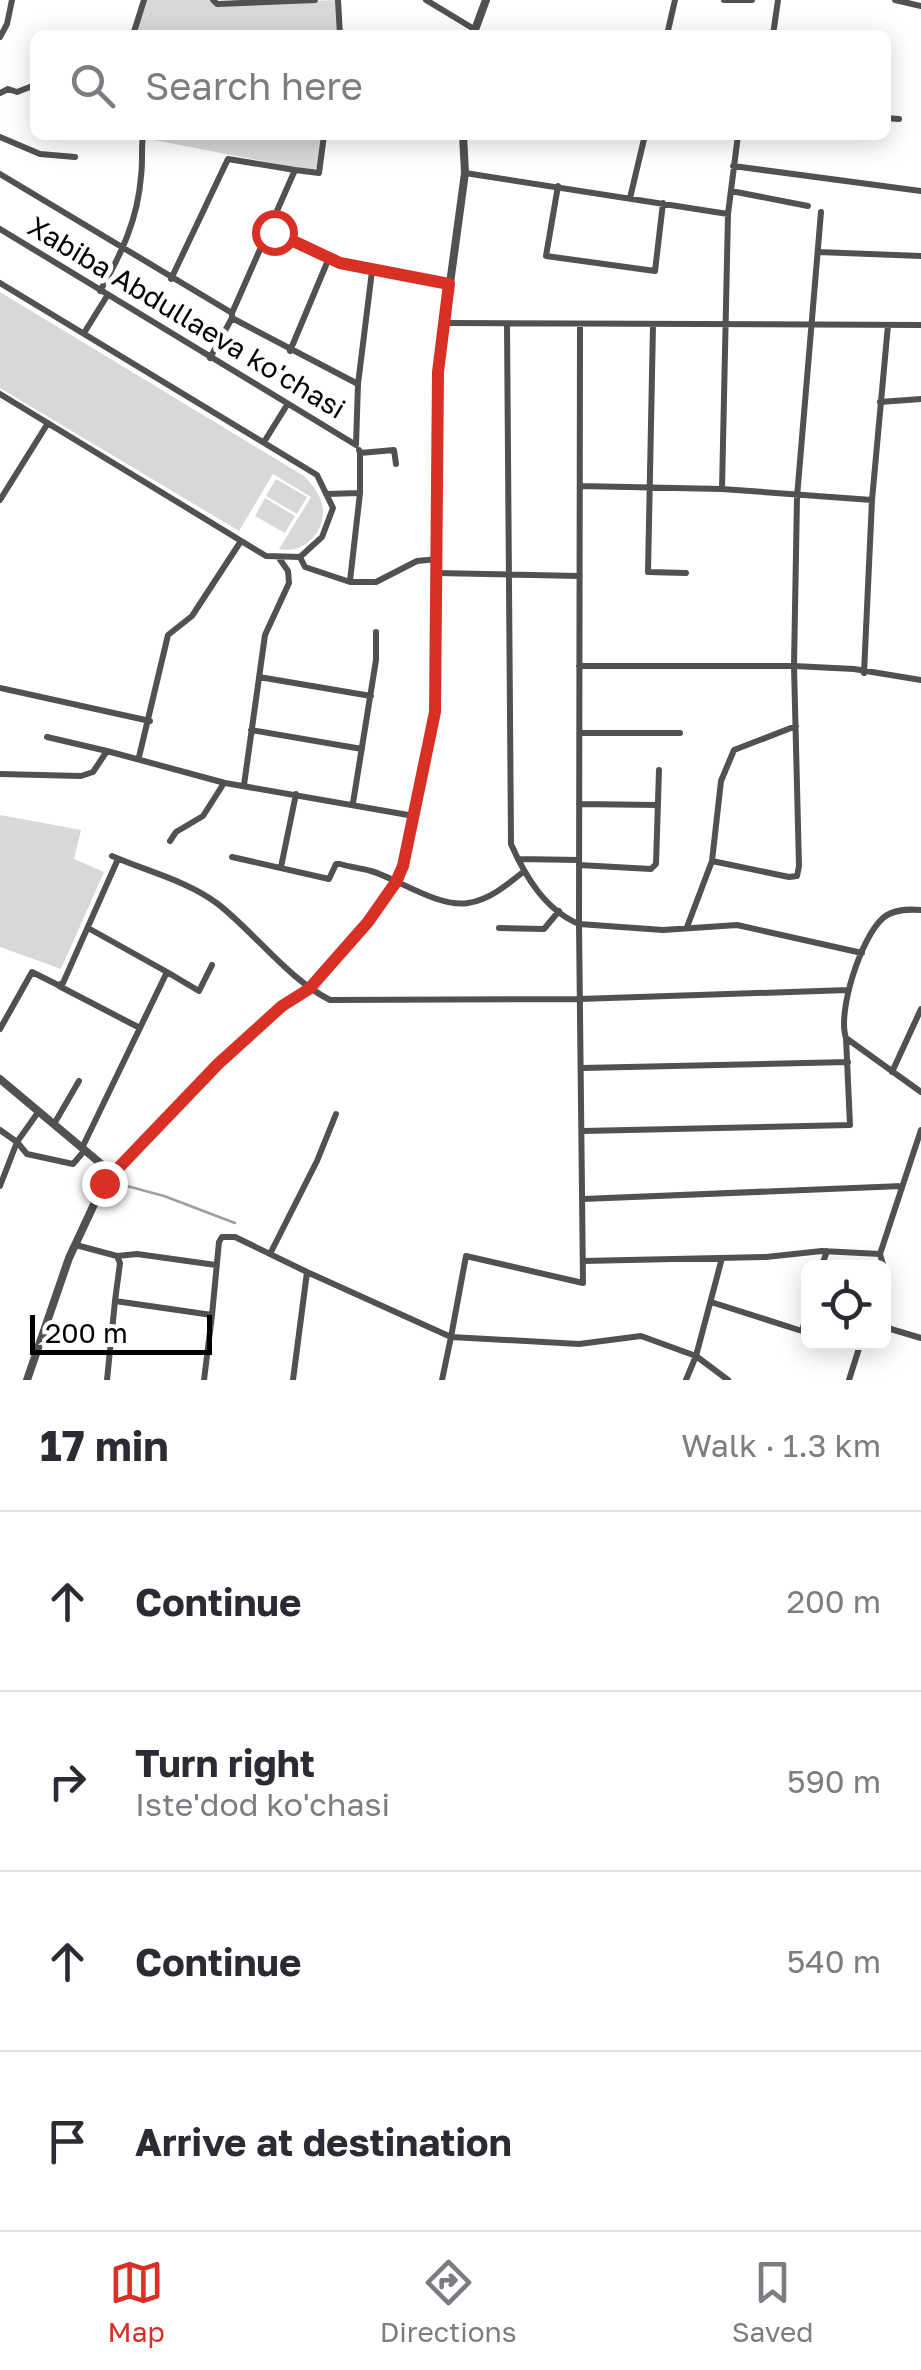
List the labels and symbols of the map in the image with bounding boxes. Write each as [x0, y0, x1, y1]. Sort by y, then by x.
street label: Xabiba Abdullaeva ko'chasi [22, 209, 352, 425]
route start [252, 210, 298, 256]
route end [82, 1161, 128, 1207]
scale bar [30, 1310, 212, 1354]

